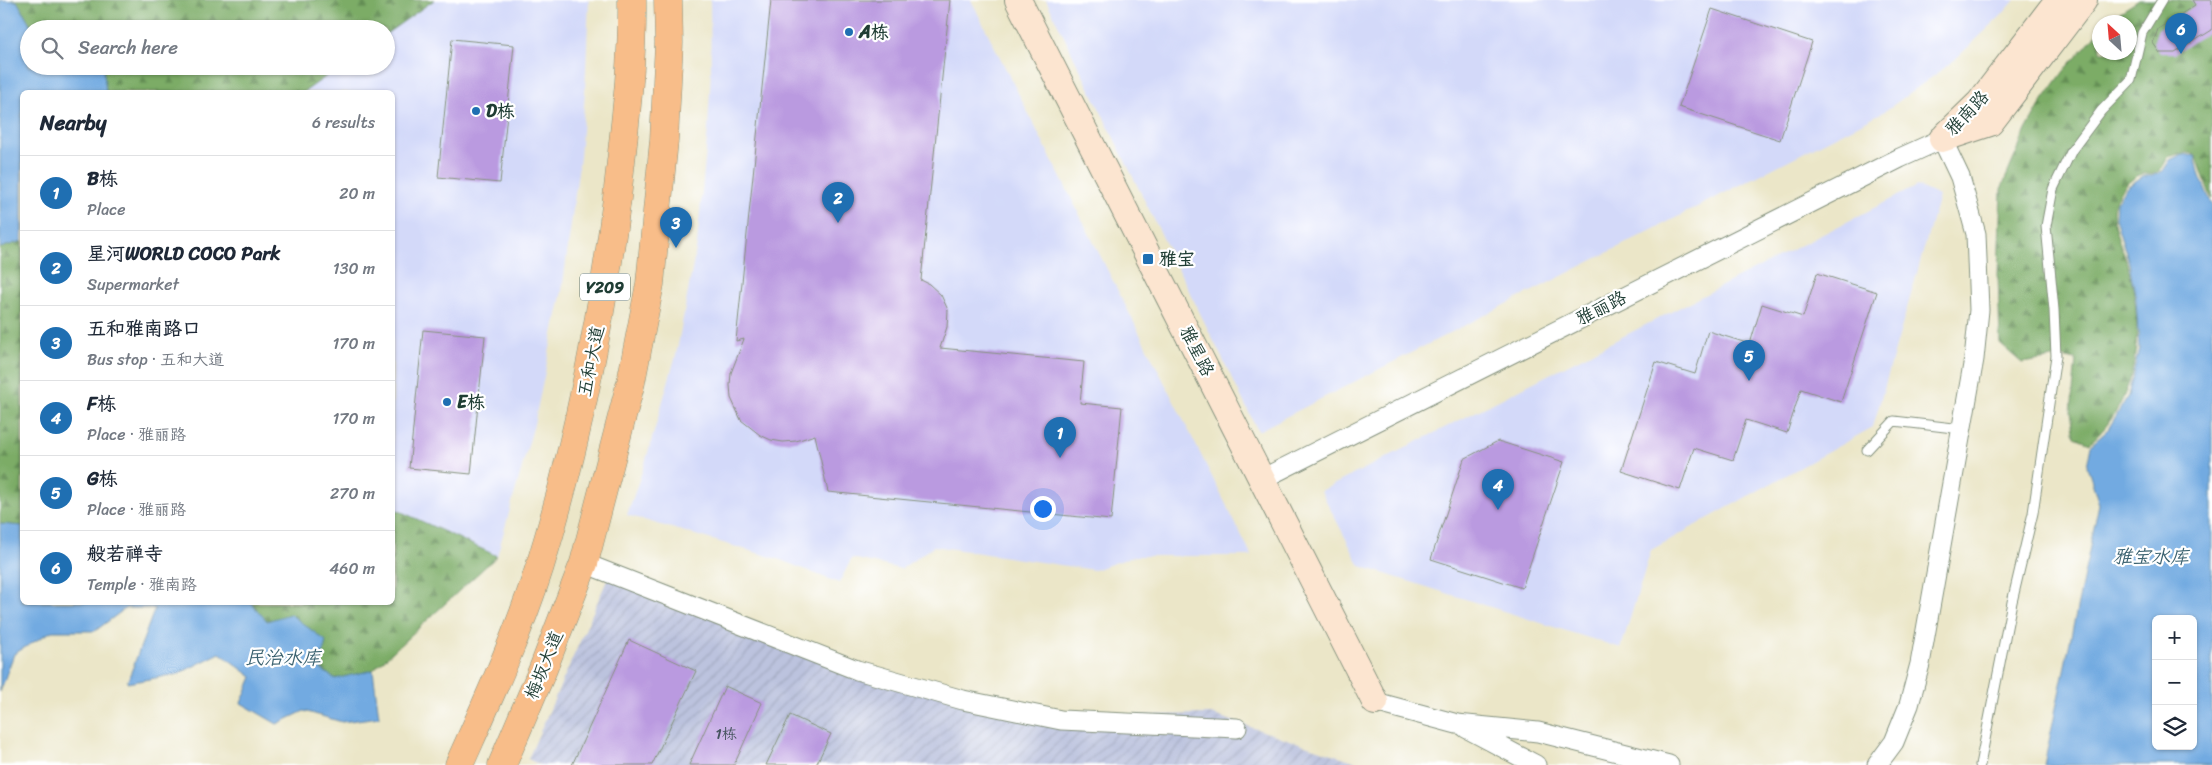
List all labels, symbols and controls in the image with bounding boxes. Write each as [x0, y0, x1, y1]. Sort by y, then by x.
pin: 6 [2165, 13, 2197, 54]
north arrow [2092, 15, 2137, 60]
place label: A栋 [858, 16, 889, 48]
search box [20, 20, 395, 75]
marker: A栋 [843, 26, 855, 38]
text: Search here [78, 31, 178, 64]
icon: search [38, 34, 66, 62]
street label: 雅南路 [1937, 82, 1997, 144]
place label: D栋 [486, 95, 515, 127]
text: Nearby [40, 104, 106, 142]
marker: D栋 [470, 105, 482, 117]
text: 6 results [312, 108, 375, 137]
text: B栋 [87, 162, 118, 195]
text: 1 [53, 179, 59, 208]
text: 20 m [339, 179, 375, 208]
pin: 2 [822, 182, 854, 223]
text: Place [87, 195, 126, 224]
pin: 3 [660, 207, 692, 248]
text: 星河WORLD COCO Park [87, 237, 280, 270]
place label: 雅宝 [1159, 243, 1195, 275]
marker: 雅宝 [1141, 252, 1155, 266]
text: 2 [51, 254, 61, 283]
text: 130 m [333, 254, 375, 283]
text: Supermarket [87, 270, 179, 299]
road number: Y209 [580, 274, 630, 300]
street label: 雅丽路 [1570, 281, 1632, 335]
text: 五和雅南路口 [87, 312, 201, 345]
street label: 雅星路 [1170, 320, 1224, 382]
street label: 五和大道 [568, 323, 614, 399]
text: 3 [52, 329, 60, 358]
text: 170 m [332, 329, 375, 358]
pin: 5 [1733, 340, 1765, 381]
text: Bus stop · 五和大道 [87, 345, 224, 374]
place label: E栋 [457, 386, 485, 418]
text: F栋 [87, 387, 116, 420]
marker: E栋 [441, 396, 453, 408]
text: 4 [51, 404, 61, 433]
text: 170 m [332, 404, 375, 433]
pin: 1 [1044, 417, 1076, 458]
text: Place · 雅丽路 [87, 420, 186, 449]
text: G栋 [87, 462, 118, 495]
pin: 4 [1482, 469, 1514, 510]
text: 5 [51, 479, 61, 508]
text: 270 m [330, 479, 375, 508]
text: Place · 雅丽路 [87, 495, 186, 524]
your location [1030, 496, 1056, 522]
text: 般若禅寺 [87, 537, 163, 570]
water label: 雅宝水库 [2113, 540, 2191, 573]
text: 6 [51, 554, 61, 583]
text: 460 m [329, 554, 375, 583]
text: Temple · 雅南路 [87, 570, 197, 599]
map controls [2152, 615, 2197, 750]
button: + [2152, 615, 2197, 660]
street label: 梅坂大道 [516, 626, 572, 704]
water label: 民治水库 [245, 641, 323, 674]
button: − [2152, 660, 2197, 705]
button: layers [2152, 705, 2197, 750]
house number: 1栋 [715, 721, 737, 747]

